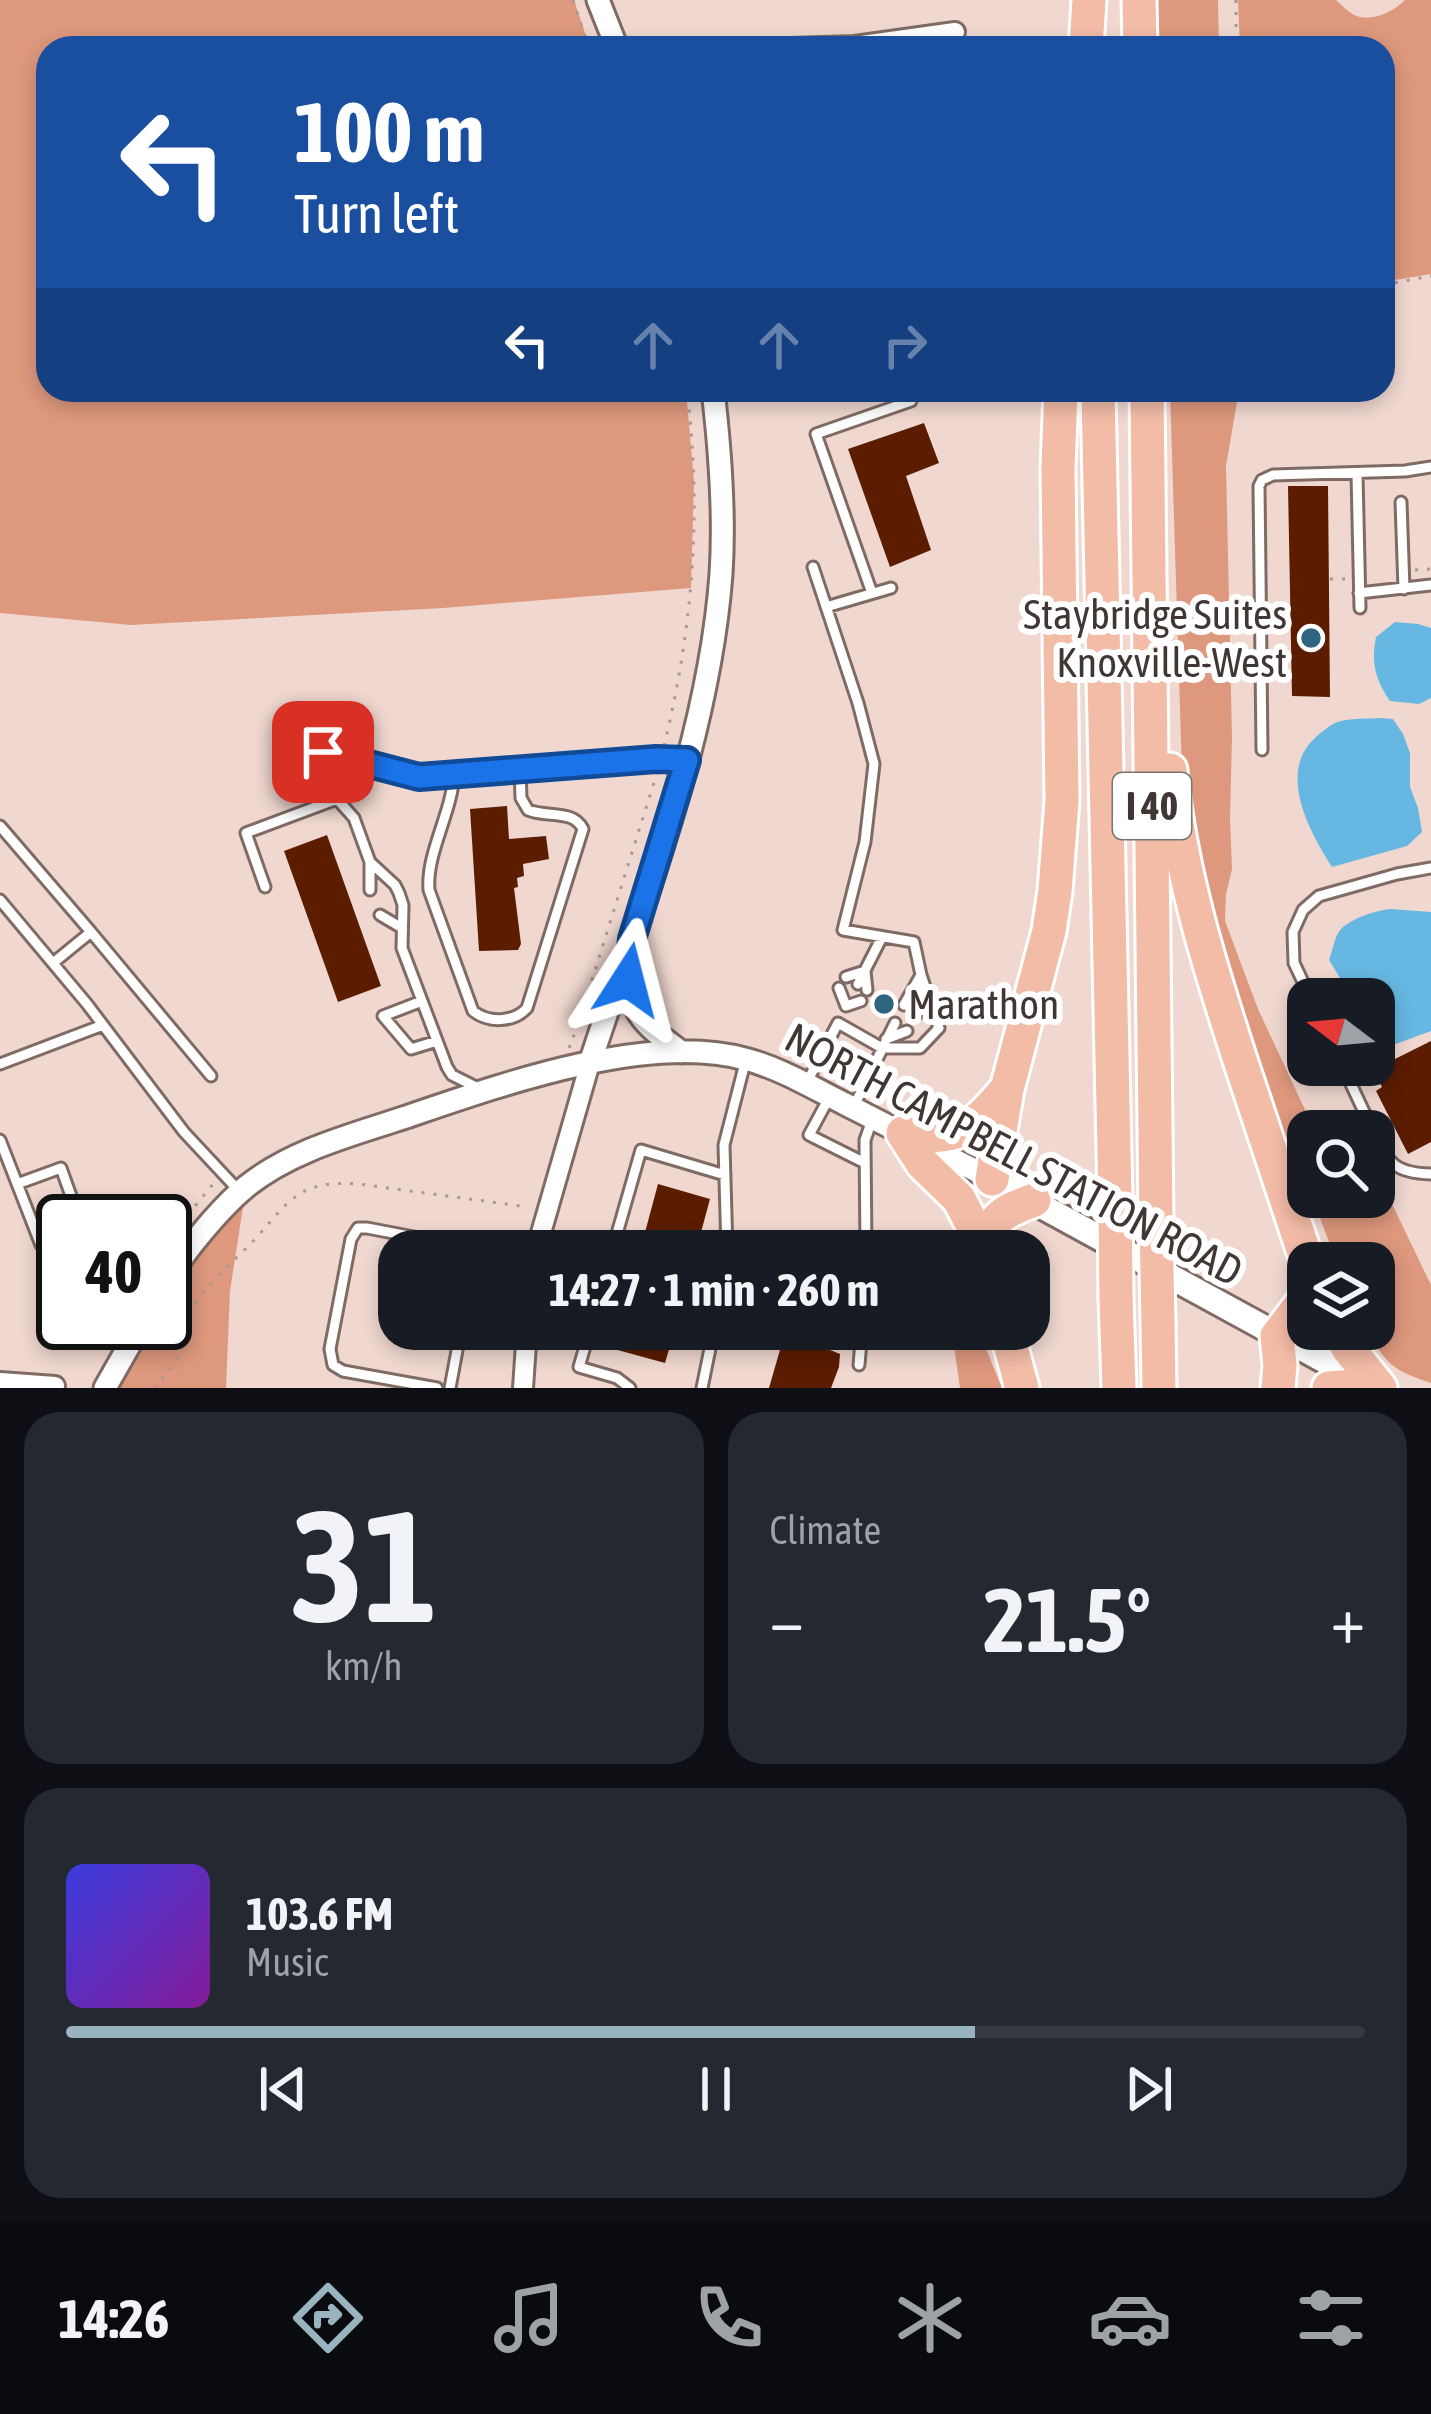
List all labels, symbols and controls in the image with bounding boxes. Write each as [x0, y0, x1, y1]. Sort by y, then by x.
icon: left [96, 84, 252, 240]
text: 100 m [294, 84, 484, 180]
text: Turn left [294, 183, 459, 244]
icon: left [494, 312, 560, 378]
icon: ahead [620, 312, 686, 378]
icon: ahead [746, 312, 812, 378]
icon: right [872, 312, 938, 378]
place label: Staybridge Suites Knoxville-West [1023, 590, 1287, 686]
marker: Staybridge Suites Knoxville-West [1298, 625, 1324, 651]
pin [272, 701, 374, 803]
icon: arrive [290, 719, 356, 785]
road number: I 40 [1113, 773, 1191, 839]
position arrow [565, 917, 691, 1043]
north arrow [1287, 978, 1395, 1086]
map controls [1287, 978, 1395, 1350]
place label: Marathon [908, 980, 1059, 1028]
marker: Marathon [871, 991, 897, 1017]
street label: NORTH CAMPBELL STATION ROAD [778, 1013, 1250, 1295]
button: search [1287, 1110, 1395, 1218]
speed limit sign: 40 [36, 1194, 192, 1350]
button: layers [1287, 1242, 1395, 1350]
text: 14:27 · 1 min · 260 m [549, 1264, 879, 1316]
text: 31 [290, 1476, 437, 1655]
text: Climate [770, 1508, 881, 1552]
text: 21.5° [983, 1568, 1151, 1671]
text: − [770, 1581, 804, 1657]
text: + [1331, 1581, 1365, 1657]
text: km/h [325, 1644, 402, 1688]
text: 103.6 FM [246, 1888, 393, 1940]
text: Music [246, 1940, 328, 1984]
icon: previous [250, 2056, 316, 2122]
icon: pause [683, 2056, 749, 2122]
icon: next [1116, 2056, 1182, 2122]
icon: directions [286, 2276, 370, 2360]
icon: music [487, 2276, 571, 2360]
icon: phone [687, 2276, 771, 2360]
icon: climate [888, 2276, 972, 2360]
icon: car [1088, 2276, 1172, 2360]
icon: filters [1289, 2276, 1373, 2360]
text: 14:26 [58, 2288, 169, 2349]

